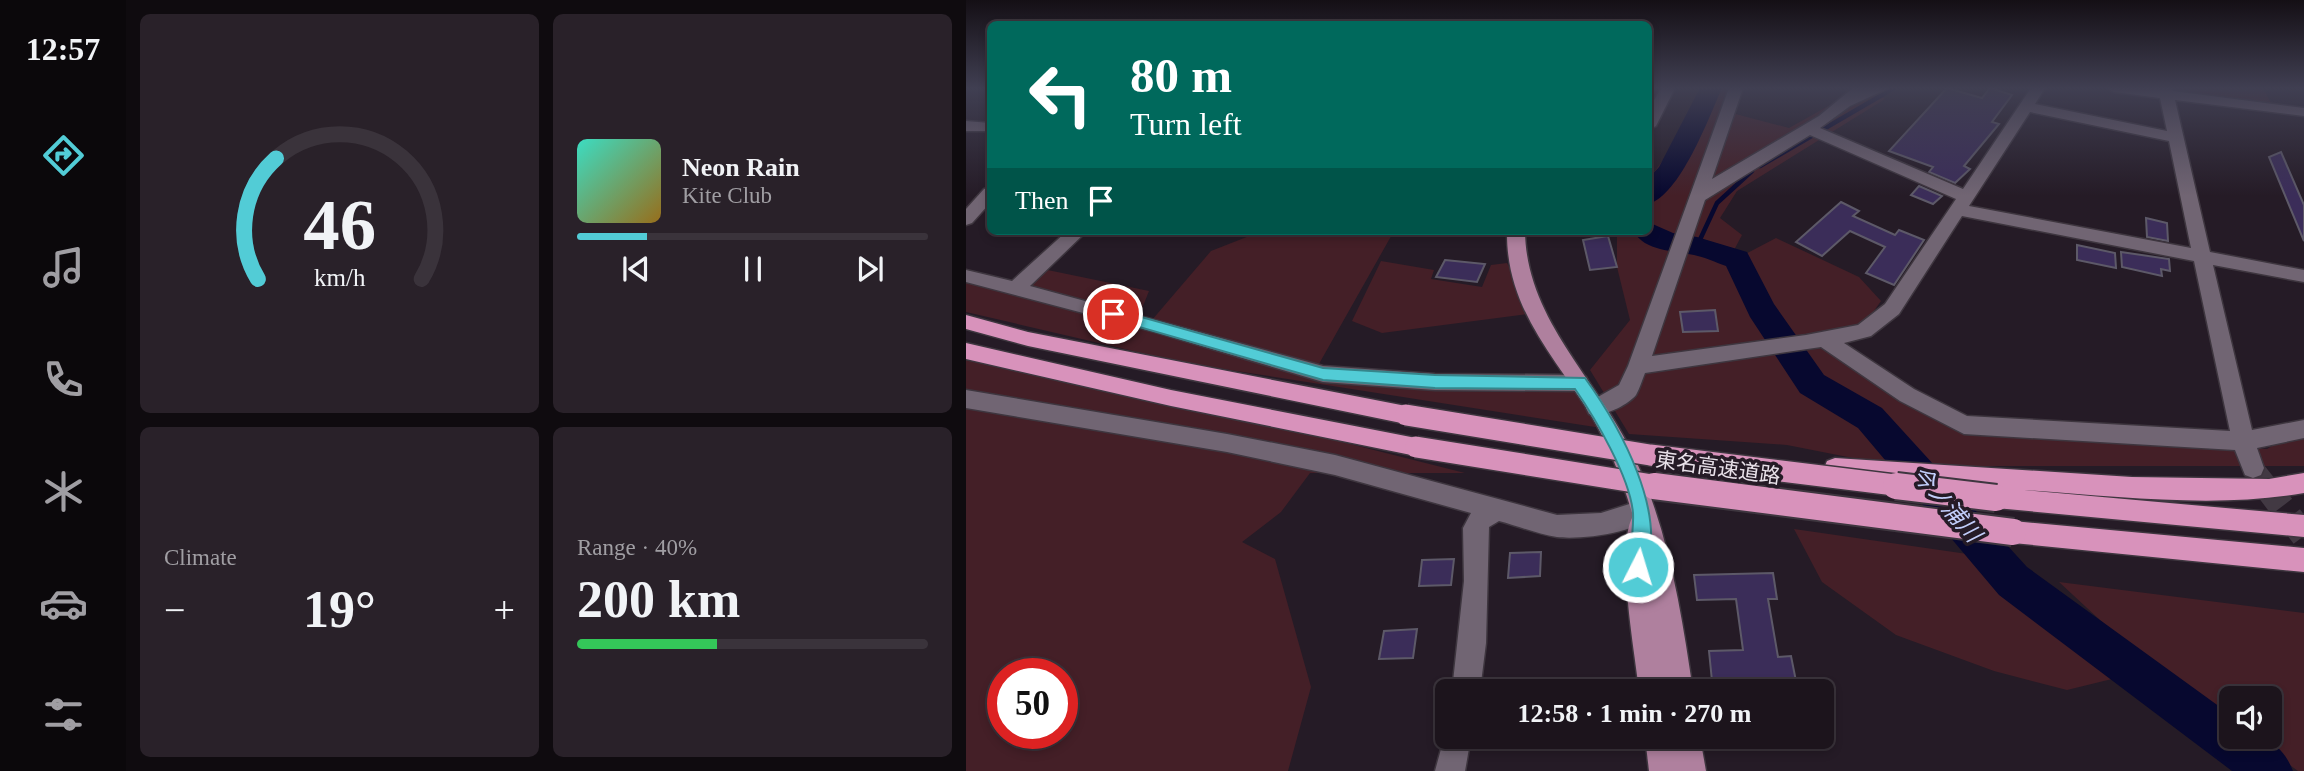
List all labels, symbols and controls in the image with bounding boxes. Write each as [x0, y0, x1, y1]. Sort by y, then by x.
text: 12:57 [26, 31, 100, 67]
text: 80 m [1130, 48, 1232, 103]
icon: left [1015, 49, 1106, 140]
text: Turn left [1130, 106, 1242, 142]
icon: directions [39, 131, 88, 180]
text: Neon Rain [682, 153, 800, 182]
icon: arrive [1082, 182, 1120, 220]
text: Kite Club [682, 183, 772, 208]
text: 46 [303, 185, 376, 266]
text: Then [1015, 186, 1068, 215]
icon: music [39, 243, 88, 292]
icon: previous [617, 250, 655, 288]
icon: pause [734, 250, 772, 288]
icon: next [851, 250, 889, 288]
text: km/h [314, 264, 366, 291]
pin [1083, 284, 1143, 344]
icon: arrive [1094, 295, 1132, 333]
icon: phone [39, 355, 88, 404]
street label: 東名高速道路 [1654, 447, 1782, 489]
water label: 今ノ浦川 [1906, 461, 1988, 549]
icon: climate [39, 467, 88, 516]
position arrow [1601, 530, 1675, 604]
text: Range · 40% [577, 535, 697, 560]
text: Climate [164, 545, 237, 570]
text: 200 km [577, 571, 740, 628]
icon: car [39, 579, 88, 628]
text: 19° [303, 581, 376, 638]
text: − [164, 589, 185, 631]
text: + [494, 589, 515, 631]
speed limit sign: 50 [987, 658, 1078, 749]
map controls [2219, 686, 2282, 749]
button: sound [2219, 686, 2282, 749]
icon: filters [39, 690, 88, 739]
text: 12:58 · 1 min · 270 m [1518, 699, 1752, 728]

